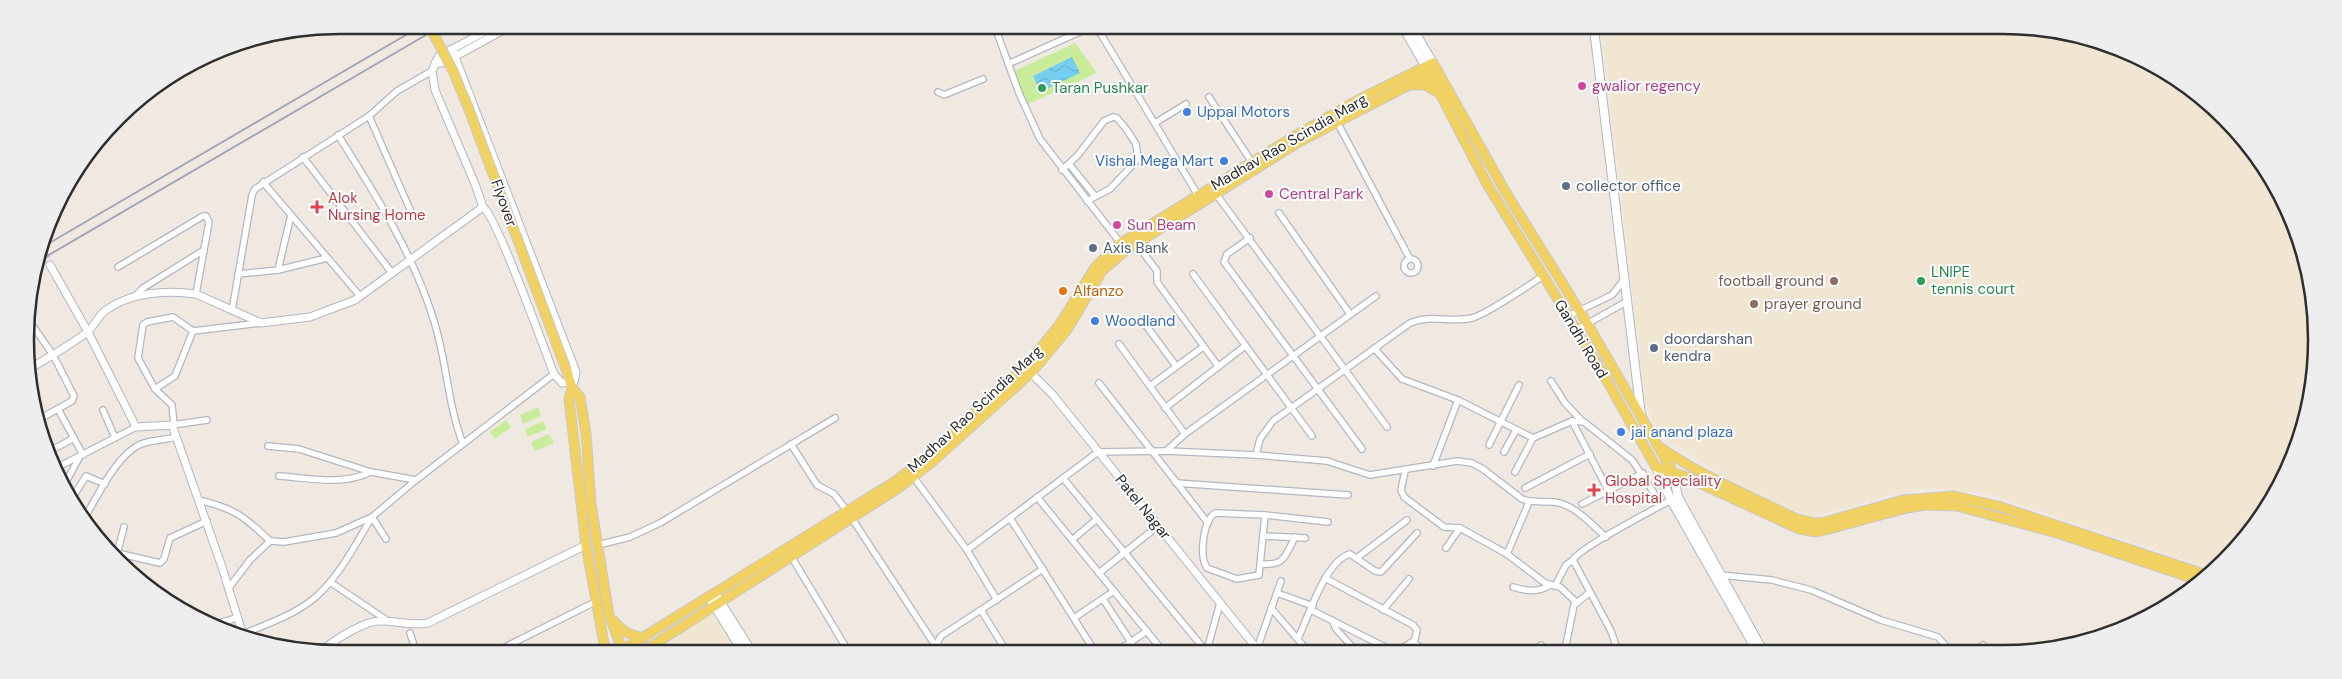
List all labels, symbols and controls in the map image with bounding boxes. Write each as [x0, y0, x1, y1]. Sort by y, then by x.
place label: gwalior regency [1592, 76, 1702, 96]
place label: Taran Pushkar [1052, 78, 1149, 98]
marker: gwalior regency [1576, 80, 1588, 92]
marker: Taran Pushkar [1036, 82, 1048, 94]
street label: Madhav Rao Scindia Marg [1207, 89, 1371, 195]
place label: Uppal Motors [1197, 102, 1290, 122]
marker: Uppal Motors [1181, 106, 1193, 118]
place label: Vishal Mega Mart [1095, 151, 1214, 171]
marker: Vishal Mega Mart [1218, 155, 1230, 167]
street label: Flyover [486, 176, 522, 230]
place label: collector office [1576, 176, 1681, 196]
marker: collector office [1560, 180, 1572, 192]
place label: Central Park [1279, 184, 1364, 204]
place label: Alok Nursing Home [328, 188, 426, 225]
marker: Central Park [1263, 188, 1275, 200]
marker: Alok Nursing Home [310, 200, 324, 214]
place label: Sun Beam [1127, 215, 1196, 235]
marker: Sun Beam [1111, 219, 1123, 231]
place label: Axis Bank [1103, 238, 1169, 258]
marker: Axis Bank [1087, 242, 1099, 254]
place label: LNIPE tennis court [1931, 262, 2015, 299]
place label: football ground [1718, 271, 1824, 291]
marker: football ground [1828, 275, 1840, 287]
marker: LNIPE tennis court [1915, 275, 1927, 287]
place label: Alfanzo [1073, 281, 1124, 301]
marker: Alfanzo [1057, 285, 1069, 297]
place label: prayer ground [1764, 294, 1862, 314]
street label: Gandhi Road [1550, 296, 1612, 382]
marker: prayer ground [1748, 298, 1760, 310]
place label: Woodland [1105, 311, 1175, 331]
marker: Woodland [1089, 315, 1101, 327]
place label: doordarshan kendra [1664, 329, 1753, 366]
street label: Madhav Rao Scindia Marg [903, 341, 1047, 477]
marker: doordarshan kendra [1648, 342, 1660, 354]
place label: jai anand plaza [1630, 422, 1733, 442]
marker: jai anand plaza [1615, 426, 1627, 438]
street label: Patel Nagar [1111, 470, 1176, 544]
place label: Global Speciality Hospital [1605, 471, 1722, 508]
marker: Global Speciality Hospital [1587, 483, 1601, 497]

